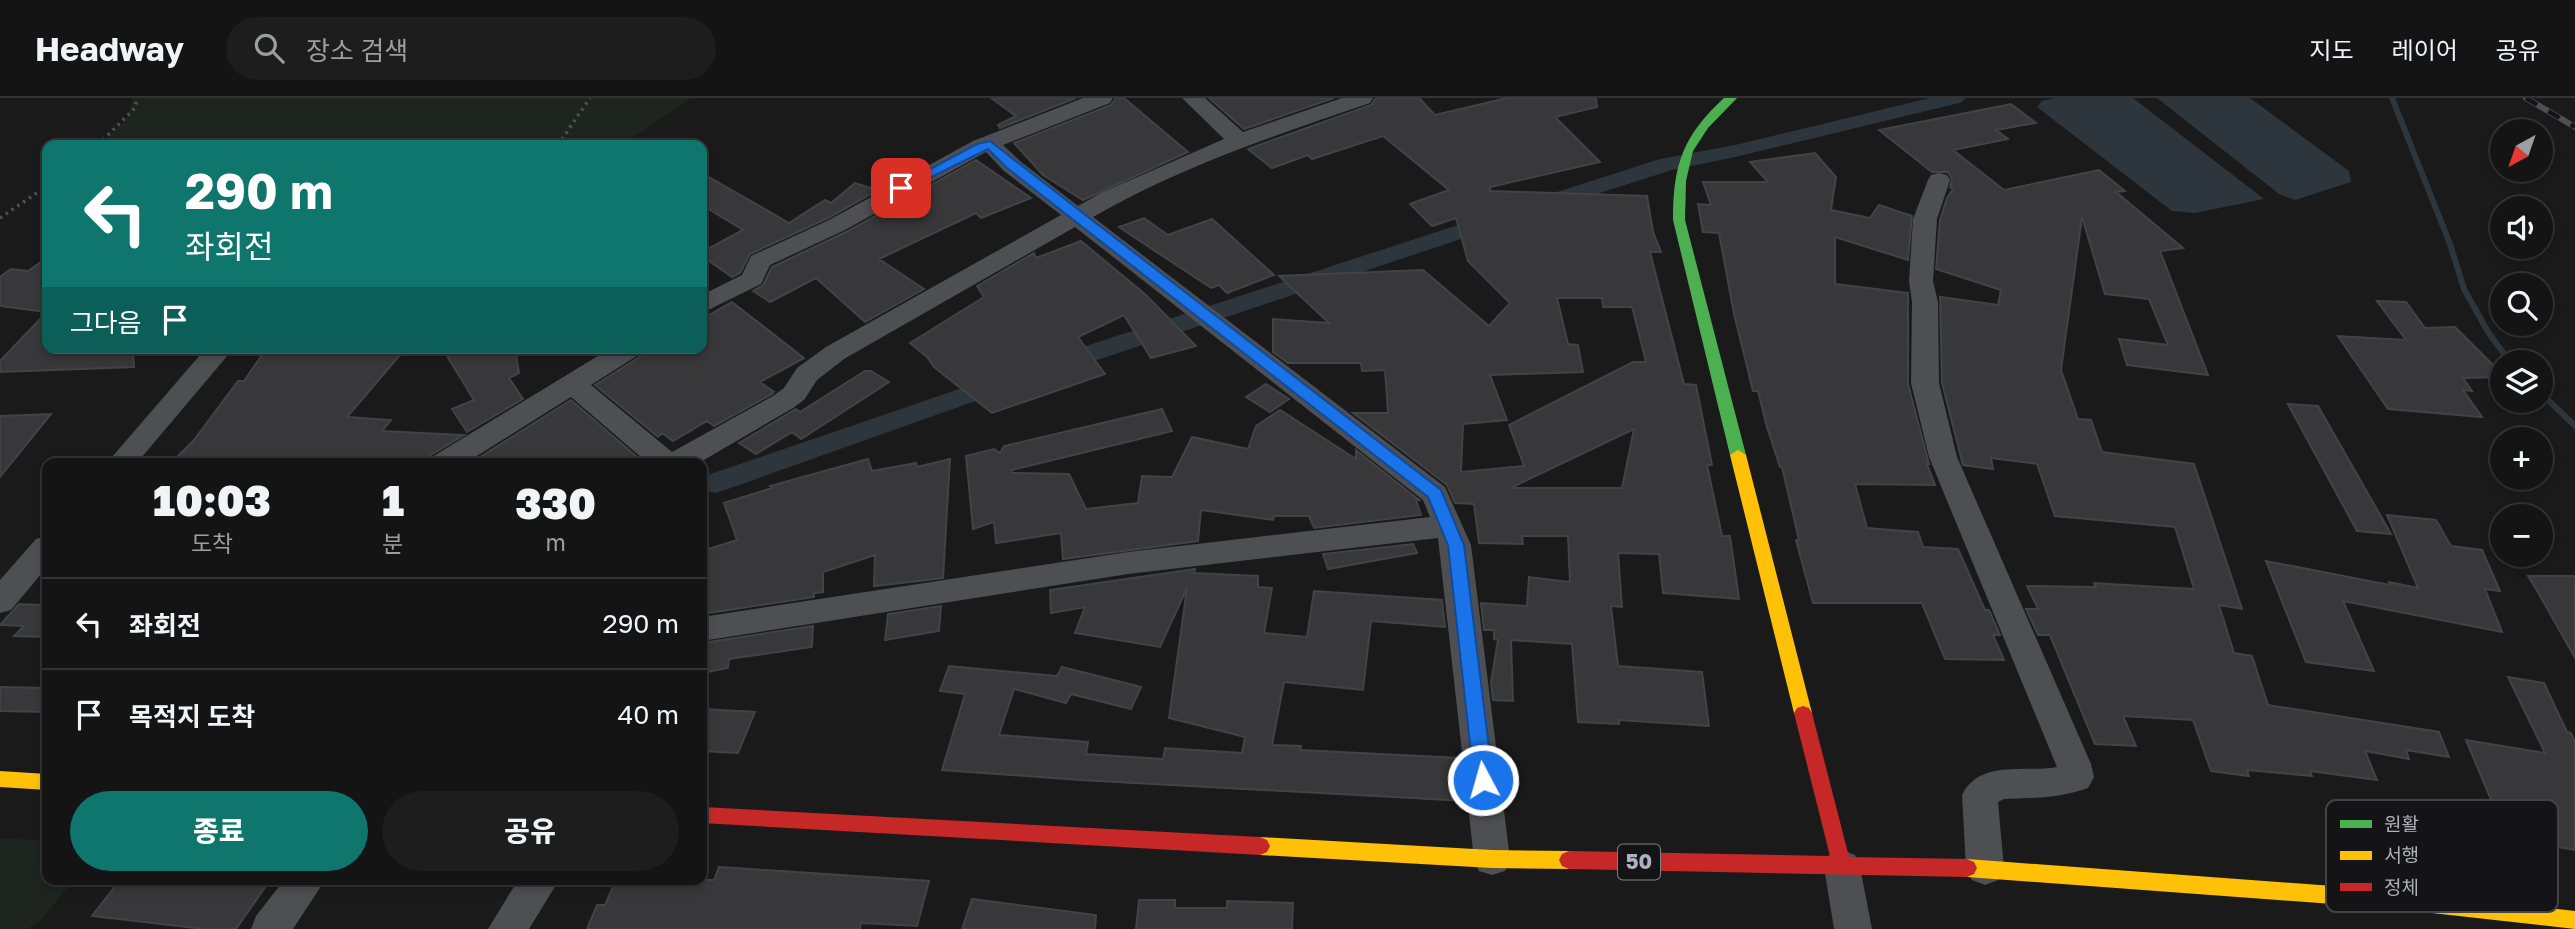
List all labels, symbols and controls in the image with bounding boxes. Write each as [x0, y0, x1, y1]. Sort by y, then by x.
search box [226, 17, 716, 80]
text: Headway [35, 29, 184, 68]
icon: search [250, 29, 288, 67]
text: 장소 검색 [306, 35, 408, 66]
text: 지도 [2309, 35, 2354, 64]
text: 레이어 [2392, 35, 2458, 64]
text: 공유 [2496, 35, 2540, 64]
north arrow [2490, 119, 2553, 182]
map controls [2490, 119, 2553, 567]
pin [871, 158, 931, 218]
text: 290 m [185, 161, 333, 220]
icon: left [70, 168, 161, 259]
icon: arrive [882, 169, 920, 207]
button: sound [2490, 196, 2553, 259]
text: 좌회전 [185, 227, 273, 265]
button: search [2490, 273, 2553, 336]
icon: arrive [156, 301, 194, 339]
text: 그다음 [70, 307, 142, 338]
button: layers [2490, 350, 2553, 413]
button: + [2490, 427, 2553, 490]
text: 10:03 [153, 475, 271, 525]
text: 1 [382, 475, 404, 525]
text: 330 [515, 478, 596, 528]
button: − [2490, 504, 2553, 567]
text: m [545, 528, 566, 556]
text: 도착 [191, 529, 233, 557]
text: 분 [383, 529, 404, 557]
icon: left [70, 605, 108, 643]
text: 290 m [603, 608, 679, 639]
text: 좌회전 [129, 610, 201, 641]
icon: arrive [70, 696, 108, 734]
text: 40 m [618, 699, 679, 730]
text: 목적지 도착 [129, 701, 255, 732]
position arrow [1446, 743, 1520, 817]
button: 종료 [70, 791, 368, 871]
button: 공유 [382, 791, 679, 871]
legend [2326, 800, 2558, 912]
text: 원활 [2384, 812, 2419, 835]
text: 서행 [2384, 843, 2419, 866]
road number: 50 [1618, 844, 1660, 880]
text: 정체 [2384, 875, 2419, 898]

